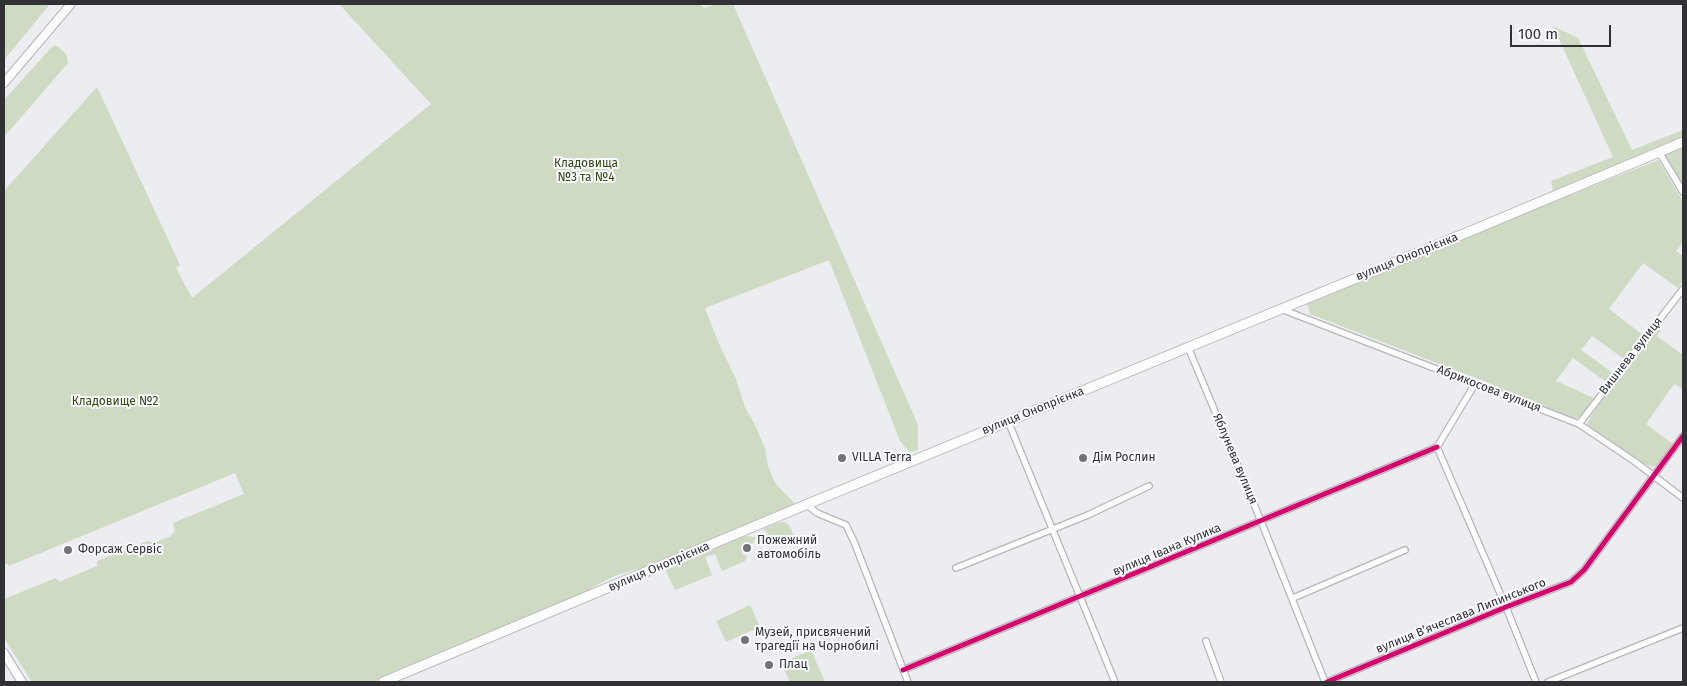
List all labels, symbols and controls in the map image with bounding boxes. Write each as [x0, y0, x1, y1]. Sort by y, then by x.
scale bar [1512, 15, 1613, 47]
text: 100 m [1518, 25, 1558, 43]
park label: Кладовища №3 та №4 [554, 157, 618, 185]
street label: вулиця Онопрієнка [1354, 230, 1460, 284]
street label: Вишнева вулиця [1596, 314, 1666, 398]
street label: Абрикосова вулиця [1435, 363, 1543, 415]
street label: вулиця Онопрієнка [980, 384, 1086, 438]
park label: Кладовище №2 [72, 395, 158, 409]
street label: Яблунева вулиця [1209, 412, 1261, 506]
place label: VILLA Terra [852, 451, 912, 465]
place label: Дім Рослин [1093, 451, 1156, 465]
marker: VILLA Terra [836, 452, 848, 464]
marker: Дім Рослин [1077, 452, 1089, 464]
street label: вулиця Івана Кулика [1111, 521, 1223, 579]
place label: Пожежний автомобіль [757, 534, 821, 562]
street label: вулиця Онопрієнка [606, 539, 712, 595]
marker: Пожежний автомобіль [741, 542, 753, 554]
place label: Форсаж Сервіс [78, 543, 162, 557]
marker: Форсаж Сервіс [62, 544, 74, 556]
street label: вулиця Вʼячеслава Липинського [1374, 575, 1548, 657]
place label: Музей, присвячений трагедії на Чорнобилі [755, 626, 879, 654]
marker: Музей, присвячений трагедії на Чорнобилі [739, 634, 751, 646]
place label: Плац [779, 658, 808, 672]
marker: Плац [763, 659, 775, 671]

